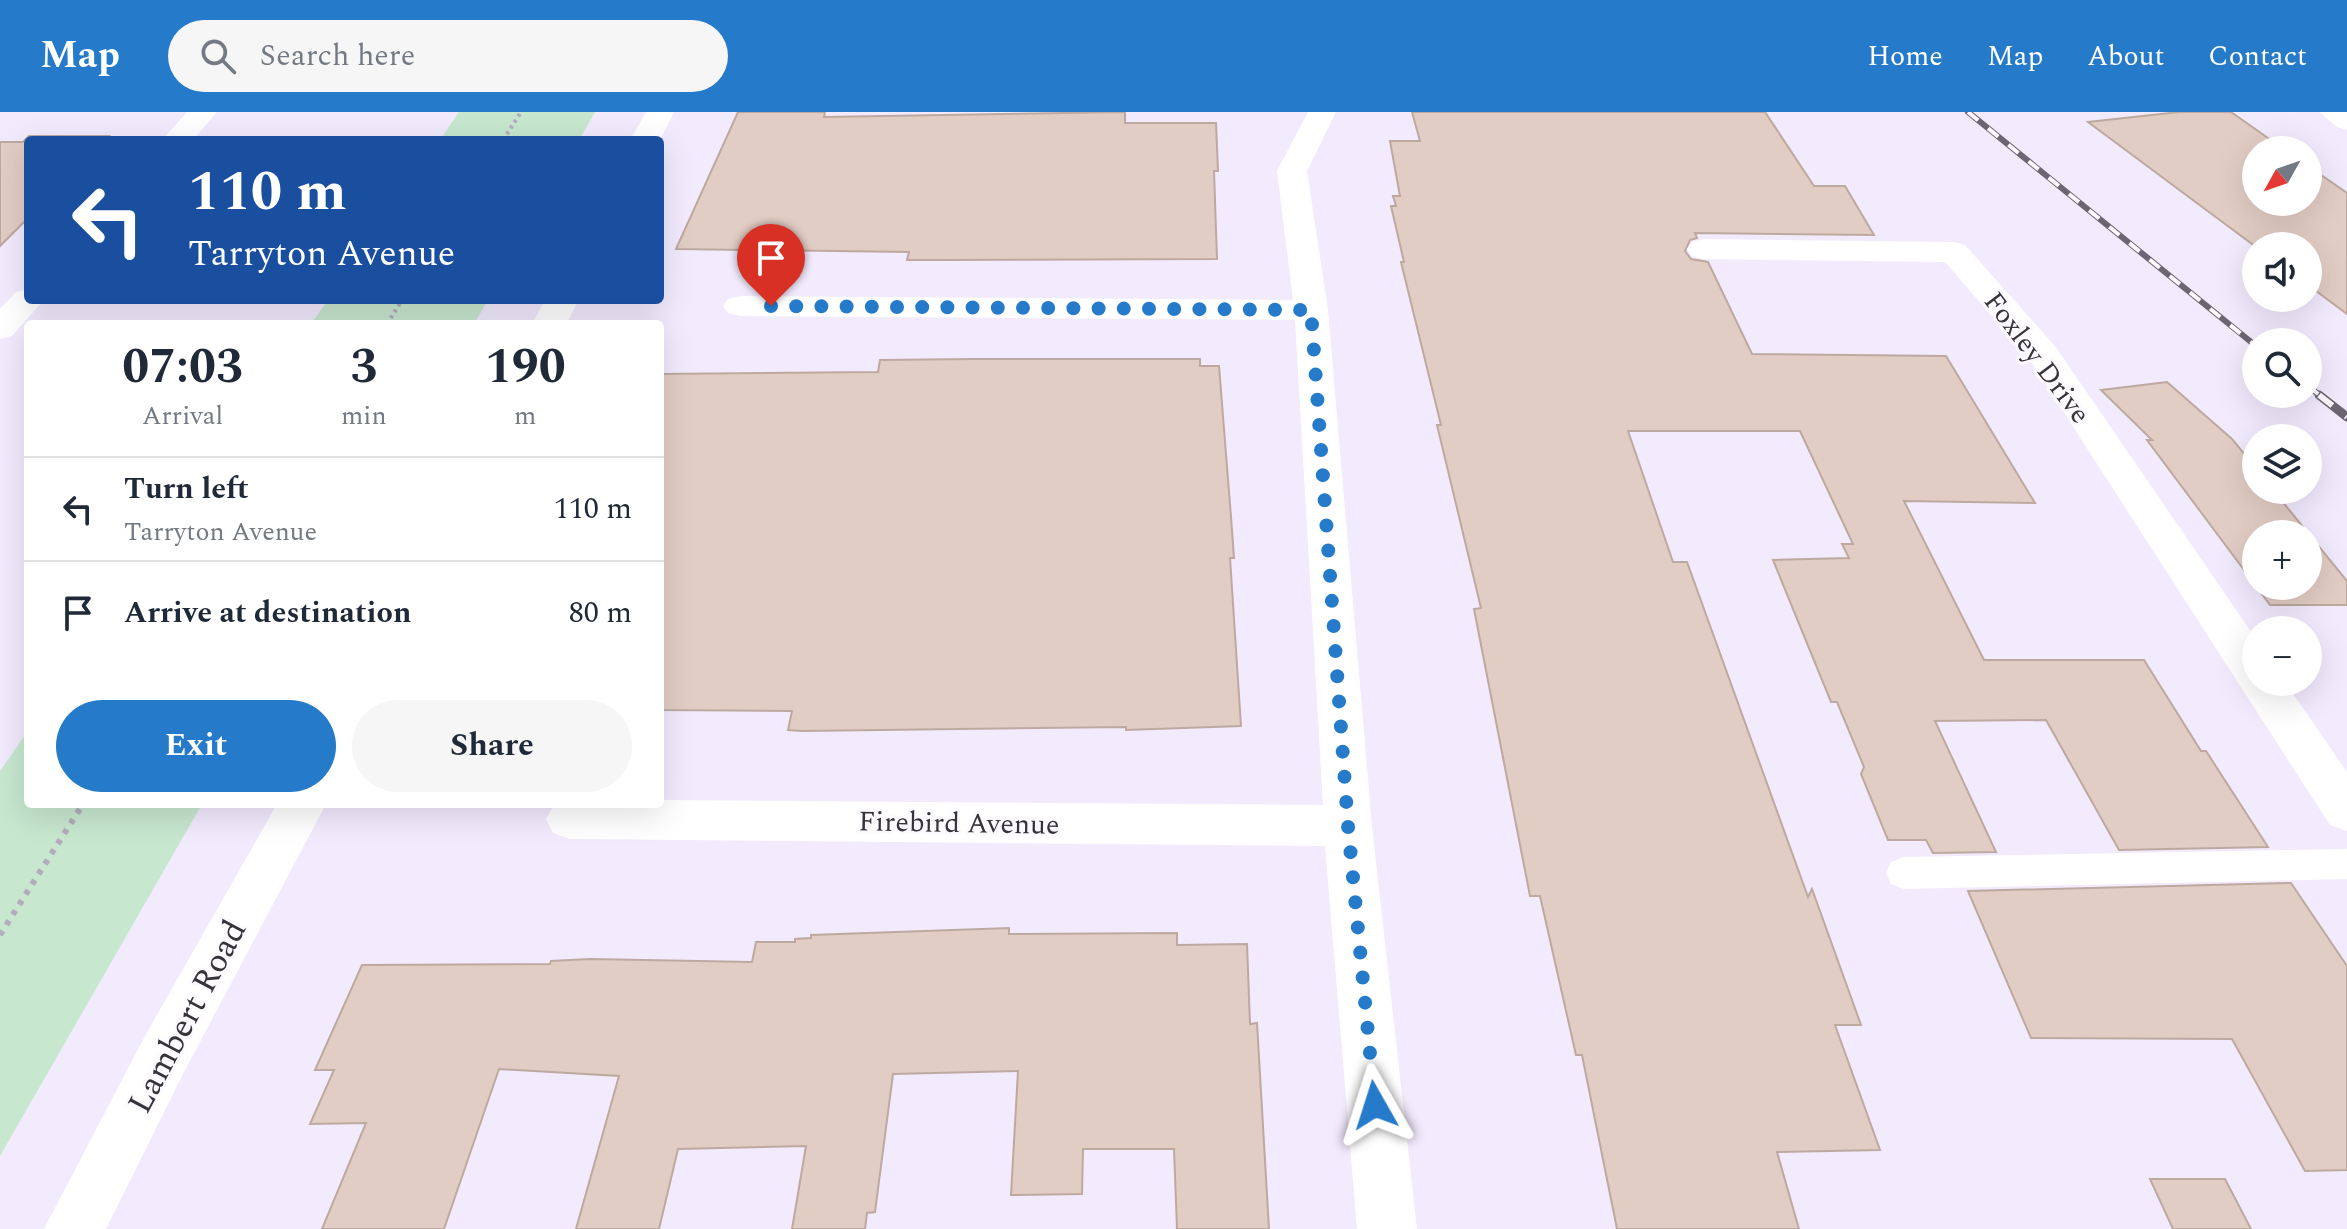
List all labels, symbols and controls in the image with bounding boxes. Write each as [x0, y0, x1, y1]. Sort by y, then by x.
search box [168, 20, 728, 92]
text: Map [40, 27, 120, 85]
text: Search here [260, 33, 415, 79]
icon: search [196, 34, 240, 78]
text: Home [1867, 35, 1943, 78]
text: Map [1987, 35, 2043, 78]
text: About [2087, 35, 2164, 78]
text: Contact [2208, 35, 2307, 78]
north arrow [2242, 136, 2322, 216]
map controls [2242, 136, 2322, 696]
text: 110 m [188, 150, 347, 235]
icon: left [56, 168, 160, 272]
pin [737, 224, 805, 306]
text: Tarryton Avenue [188, 227, 455, 282]
button: sound [2242, 232, 2322, 312]
icon: arrive [749, 236, 793, 280]
street label: Foxley Drive [1973, 283, 2101, 433]
button: search [2242, 328, 2322, 408]
text: 07:03 [122, 331, 243, 404]
text: 3 [350, 331, 377, 404]
text: 190 [485, 331, 566, 404]
text: Arrival [142, 396, 223, 436]
text: min [341, 396, 387, 436]
text: m [514, 396, 536, 436]
button: layers [2242, 424, 2322, 504]
text: Turn left [124, 466, 249, 512]
text: 110 m [554, 486, 632, 532]
icon: left [56, 487, 100, 531]
text: Tarryton Avenue [124, 512, 317, 552]
button: + [2242, 520, 2322, 600]
text: Arrive at destination [124, 590, 411, 636]
text: 80 m [569, 590, 632, 636]
icon: arrive [56, 591, 100, 635]
button: − [2242, 616, 2322, 696]
button: Exit [56, 700, 336, 792]
button: Share [352, 700, 632, 792]
street label: Firebird Avenue [858, 800, 1060, 847]
street label: Lambert Road [115, 911, 261, 1123]
position arrow [1333, 1063, 1417, 1147]

